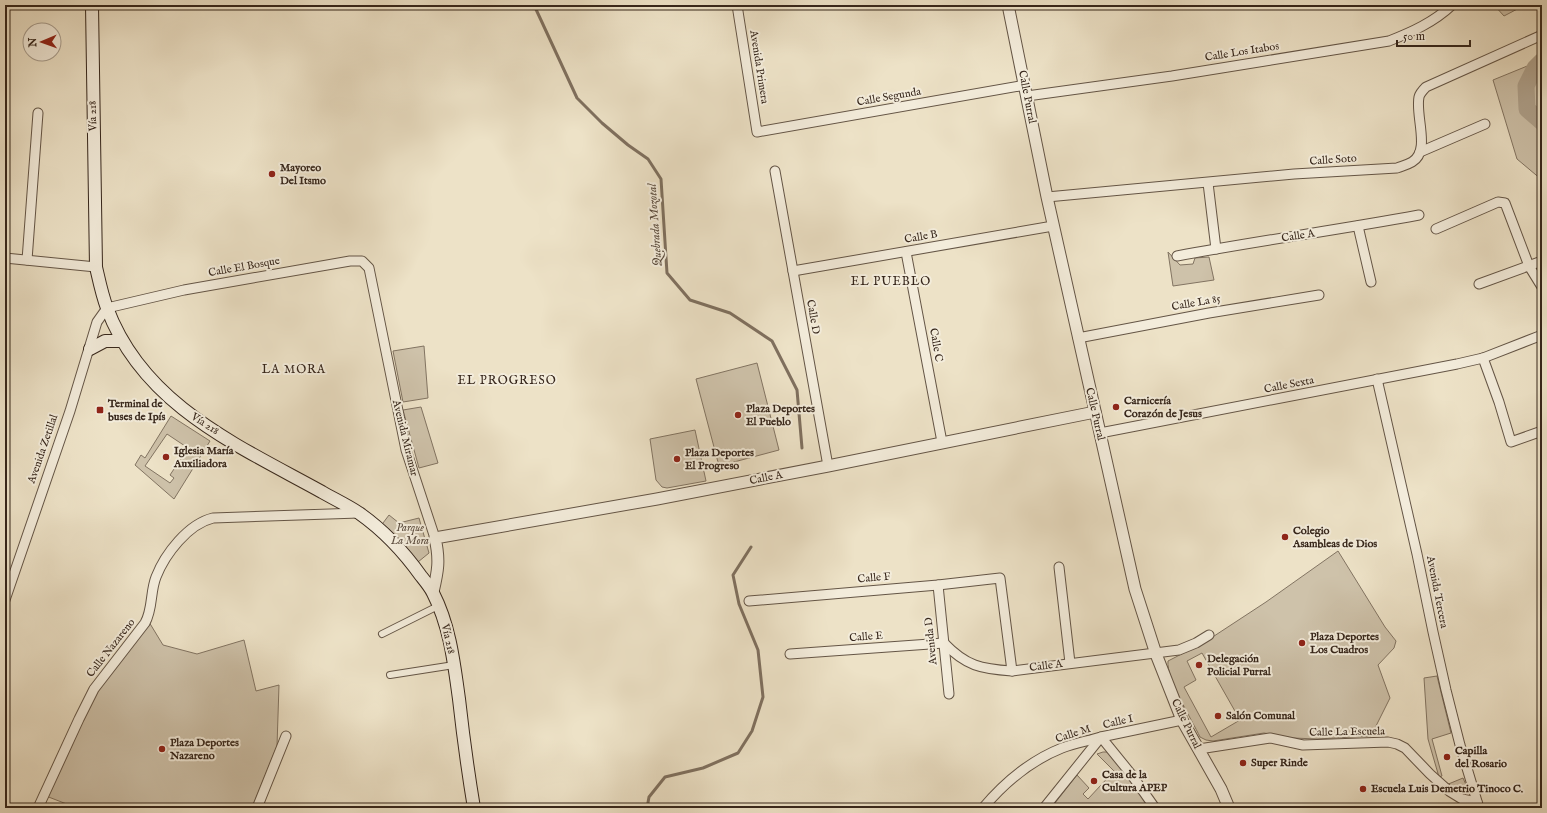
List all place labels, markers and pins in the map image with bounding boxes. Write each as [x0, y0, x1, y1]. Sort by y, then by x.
place label: Mayoreo Del Itsmo [280, 161, 326, 188]
marker: Mayoreo Del Itsmo [267, 169, 277, 179]
place label: Carnicería Corazón de Jesus [1124, 394, 1202, 421]
place label: Terminal de buses de Ipís [107, 397, 166, 424]
place label: Plaza Deportes El Pueblo [746, 402, 815, 429]
marker: Carnicería Corazón de Jesus [1111, 402, 1121, 412]
marker: Terminal de buses de Ipís [95, 405, 105, 415]
marker: Plaza Deportes El Pueblo [733, 410, 743, 420]
place label: Iglesia María Auxiliadora [173, 444, 234, 471]
place label: Plaza Deportes El Progreso [685, 446, 754, 473]
marker: Iglesia María Auxiliadora [161, 452, 171, 462]
marker: Plaza Deportes El Progreso [672, 454, 682, 464]
place label: Colegio Asambleas de Dios [1292, 524, 1377, 551]
marker: Colegio Asambleas de Dios [1280, 532, 1290, 542]
place label: Plaza Deportes Los Cuadros [1309, 630, 1379, 657]
marker: Plaza Deportes Los Cuadros [1297, 638, 1307, 648]
place label: Delegación Policial Purral [1207, 652, 1272, 679]
marker: Delegación Policial Purral [1194, 660, 1204, 670]
place label: Salón Comunal [1226, 709, 1296, 723]
marker: Salón Comunal [1213, 711, 1223, 721]
place label: Plaza Deportes Nazareno [169, 736, 239, 763]
marker: Plaza Deportes Nazareno [157, 744, 167, 754]
place label: Capilla del Rosario [1455, 744, 1507, 771]
marker: Capilla del Rosario [1442, 752, 1452, 762]
place label: Super Rinde [1251, 756, 1308, 770]
marker: Super Rinde [1238, 758, 1248, 768]
place label: Casa de la Cultura APEP [1102, 768, 1168, 795]
marker: Casa de la Cultura APEP [1089, 776, 1099, 786]
place label: Escuela Luis Demetrio Tinoco C. [1371, 782, 1524, 796]
marker: Escuela Luis Demetrio Tinoco C. [1358, 784, 1368, 794]

